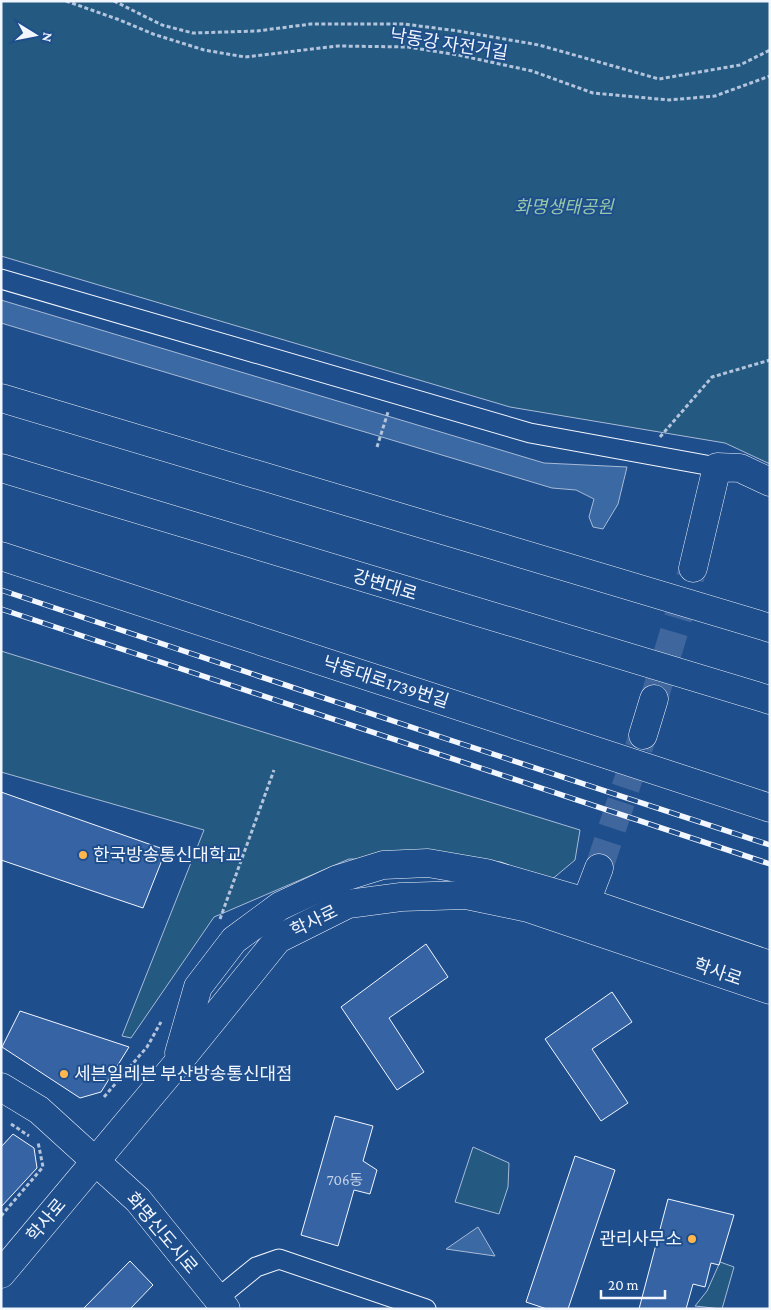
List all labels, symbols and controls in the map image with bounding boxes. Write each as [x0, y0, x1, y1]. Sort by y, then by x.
north arrow [10, 10, 60, 60]
street label: 낙동강 자전거길 [389, 25, 509, 63]
text: N [39, 31, 57, 44]
park label: 화명생태공원 [514, 197, 615, 217]
street label: 강변대로 [350, 566, 420, 604]
street label: 낙동대로1739번길 [321, 652, 451, 712]
place label: 한국방송통신대학교 [93, 845, 242, 865]
marker: 한국방송통신대학교 [77, 849, 89, 861]
street label: 학사로 [287, 901, 341, 941]
street label: 학사로 [691, 954, 745, 990]
place label: 세븐일레븐 부산방송통신대점 [74, 1064, 293, 1084]
marker: 세븐일레븐 부산방송통신대점 [58, 1068, 70, 1080]
house number: 706동 [327, 1172, 363, 1188]
street label: 화명신도시로 [122, 1189, 202, 1277]
street label: 학사로 [22, 1195, 70, 1245]
place label: 관리사무소 [599, 1229, 682, 1249]
marker: 관리사무소 [686, 1233, 698, 1245]
scale bar [601, 1268, 665, 1300]
text: 20 m [608, 1277, 639, 1293]

